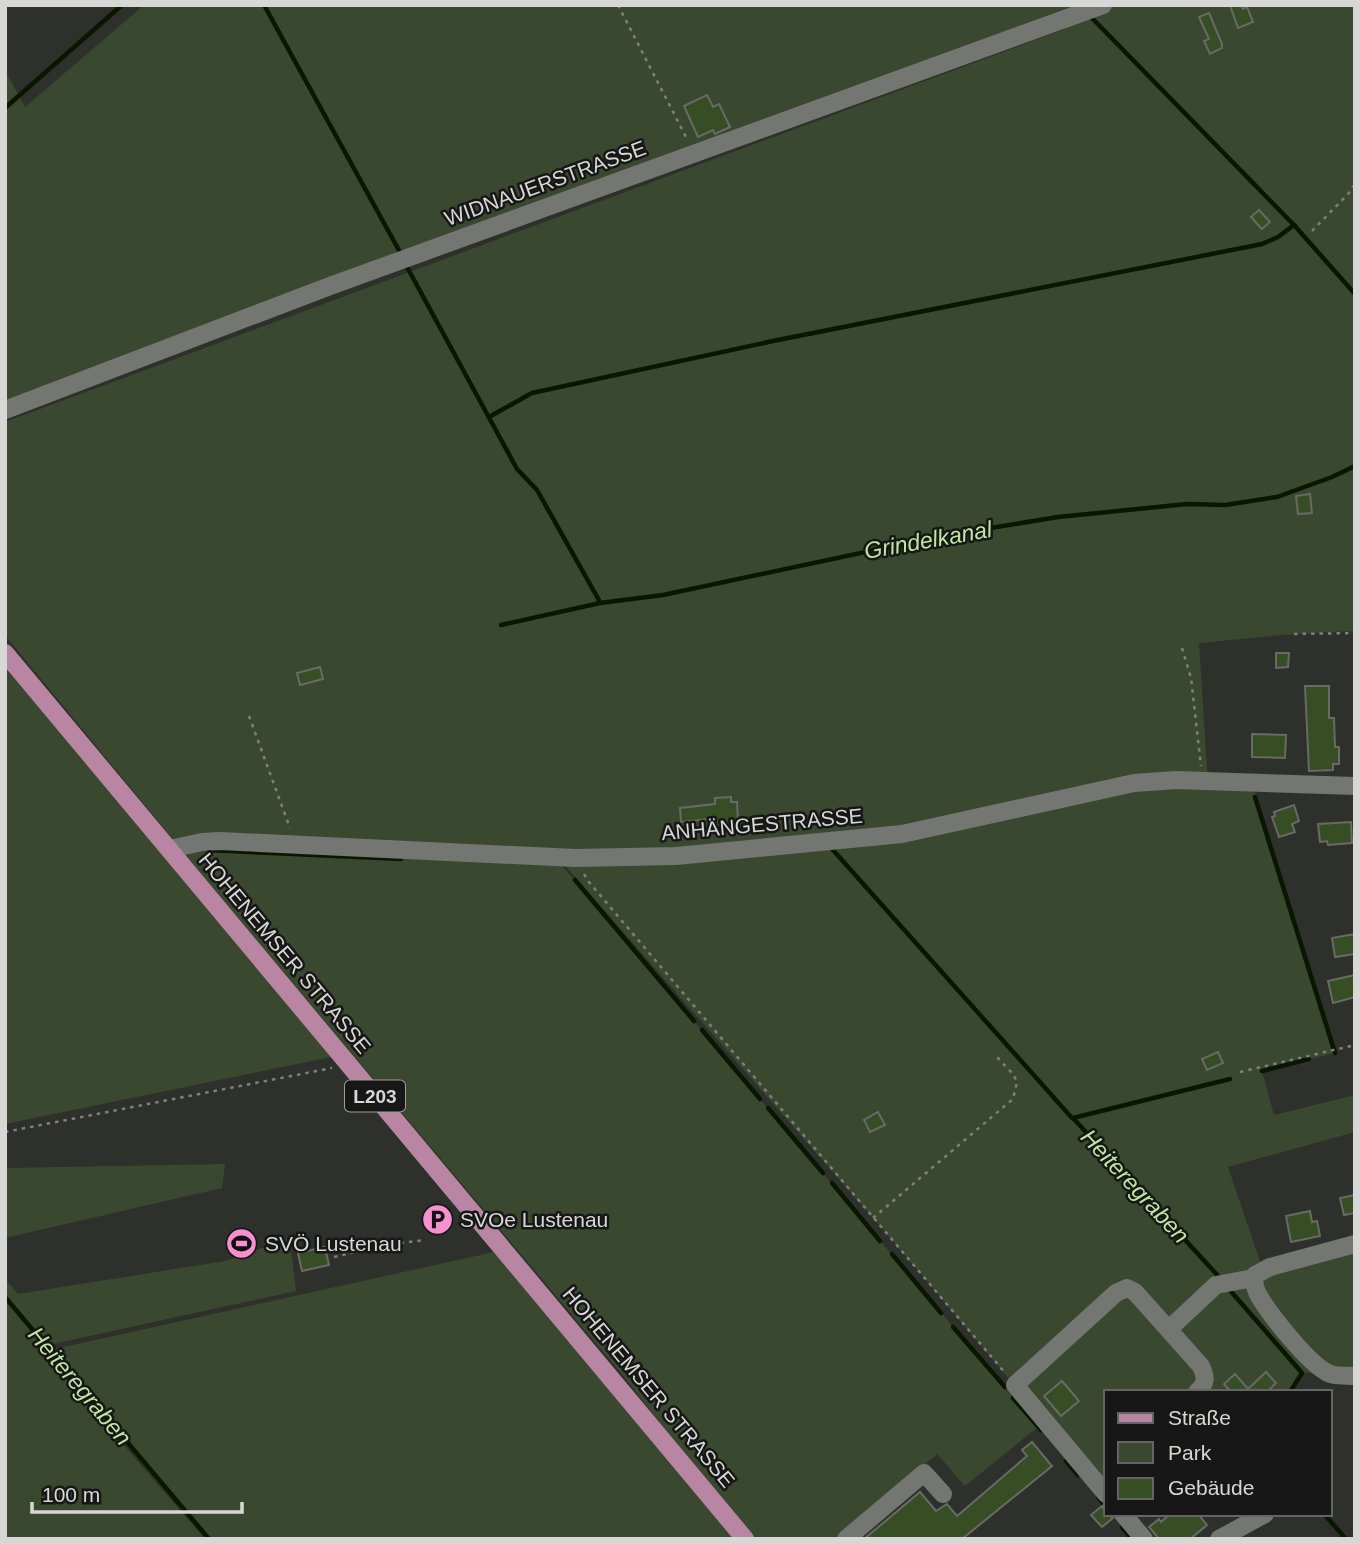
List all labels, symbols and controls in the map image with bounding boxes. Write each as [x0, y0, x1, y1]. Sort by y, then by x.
street label: WIDNAUERSTRASSE [441, 136, 649, 230]
water label: Grindelkanal [862, 516, 995, 564]
street label: ANHÄNGESTRASSE [660, 804, 864, 844]
street label: HOHENEMSER STRASSE [194, 848, 376, 1058]
road number: L203 [345, 1080, 405, 1112]
water label: Heiteregraben [1076, 1124, 1194, 1248]
parking icon: SVOe Lustenau [420, 1202, 454, 1236]
place label: SVOe Lustenau [460, 1208, 608, 1231]
sports icon: SVÖ Lustenau [225, 1226, 259, 1260]
place label: SVÖ Lustenau [265, 1232, 402, 1255]
street label: HOHENEMSER STRASSE [558, 1282, 740, 1492]
water label: Heiteregraben [23, 1322, 137, 1450]
legend [1104, 1390, 1332, 1516]
text: Straße [1168, 1406, 1231, 1429]
text: Park [1168, 1441, 1212, 1464]
scale bar [32, 1470, 242, 1514]
text: Gebäude [1168, 1476, 1254, 1499]
text: 100 m [42, 1483, 100, 1506]

